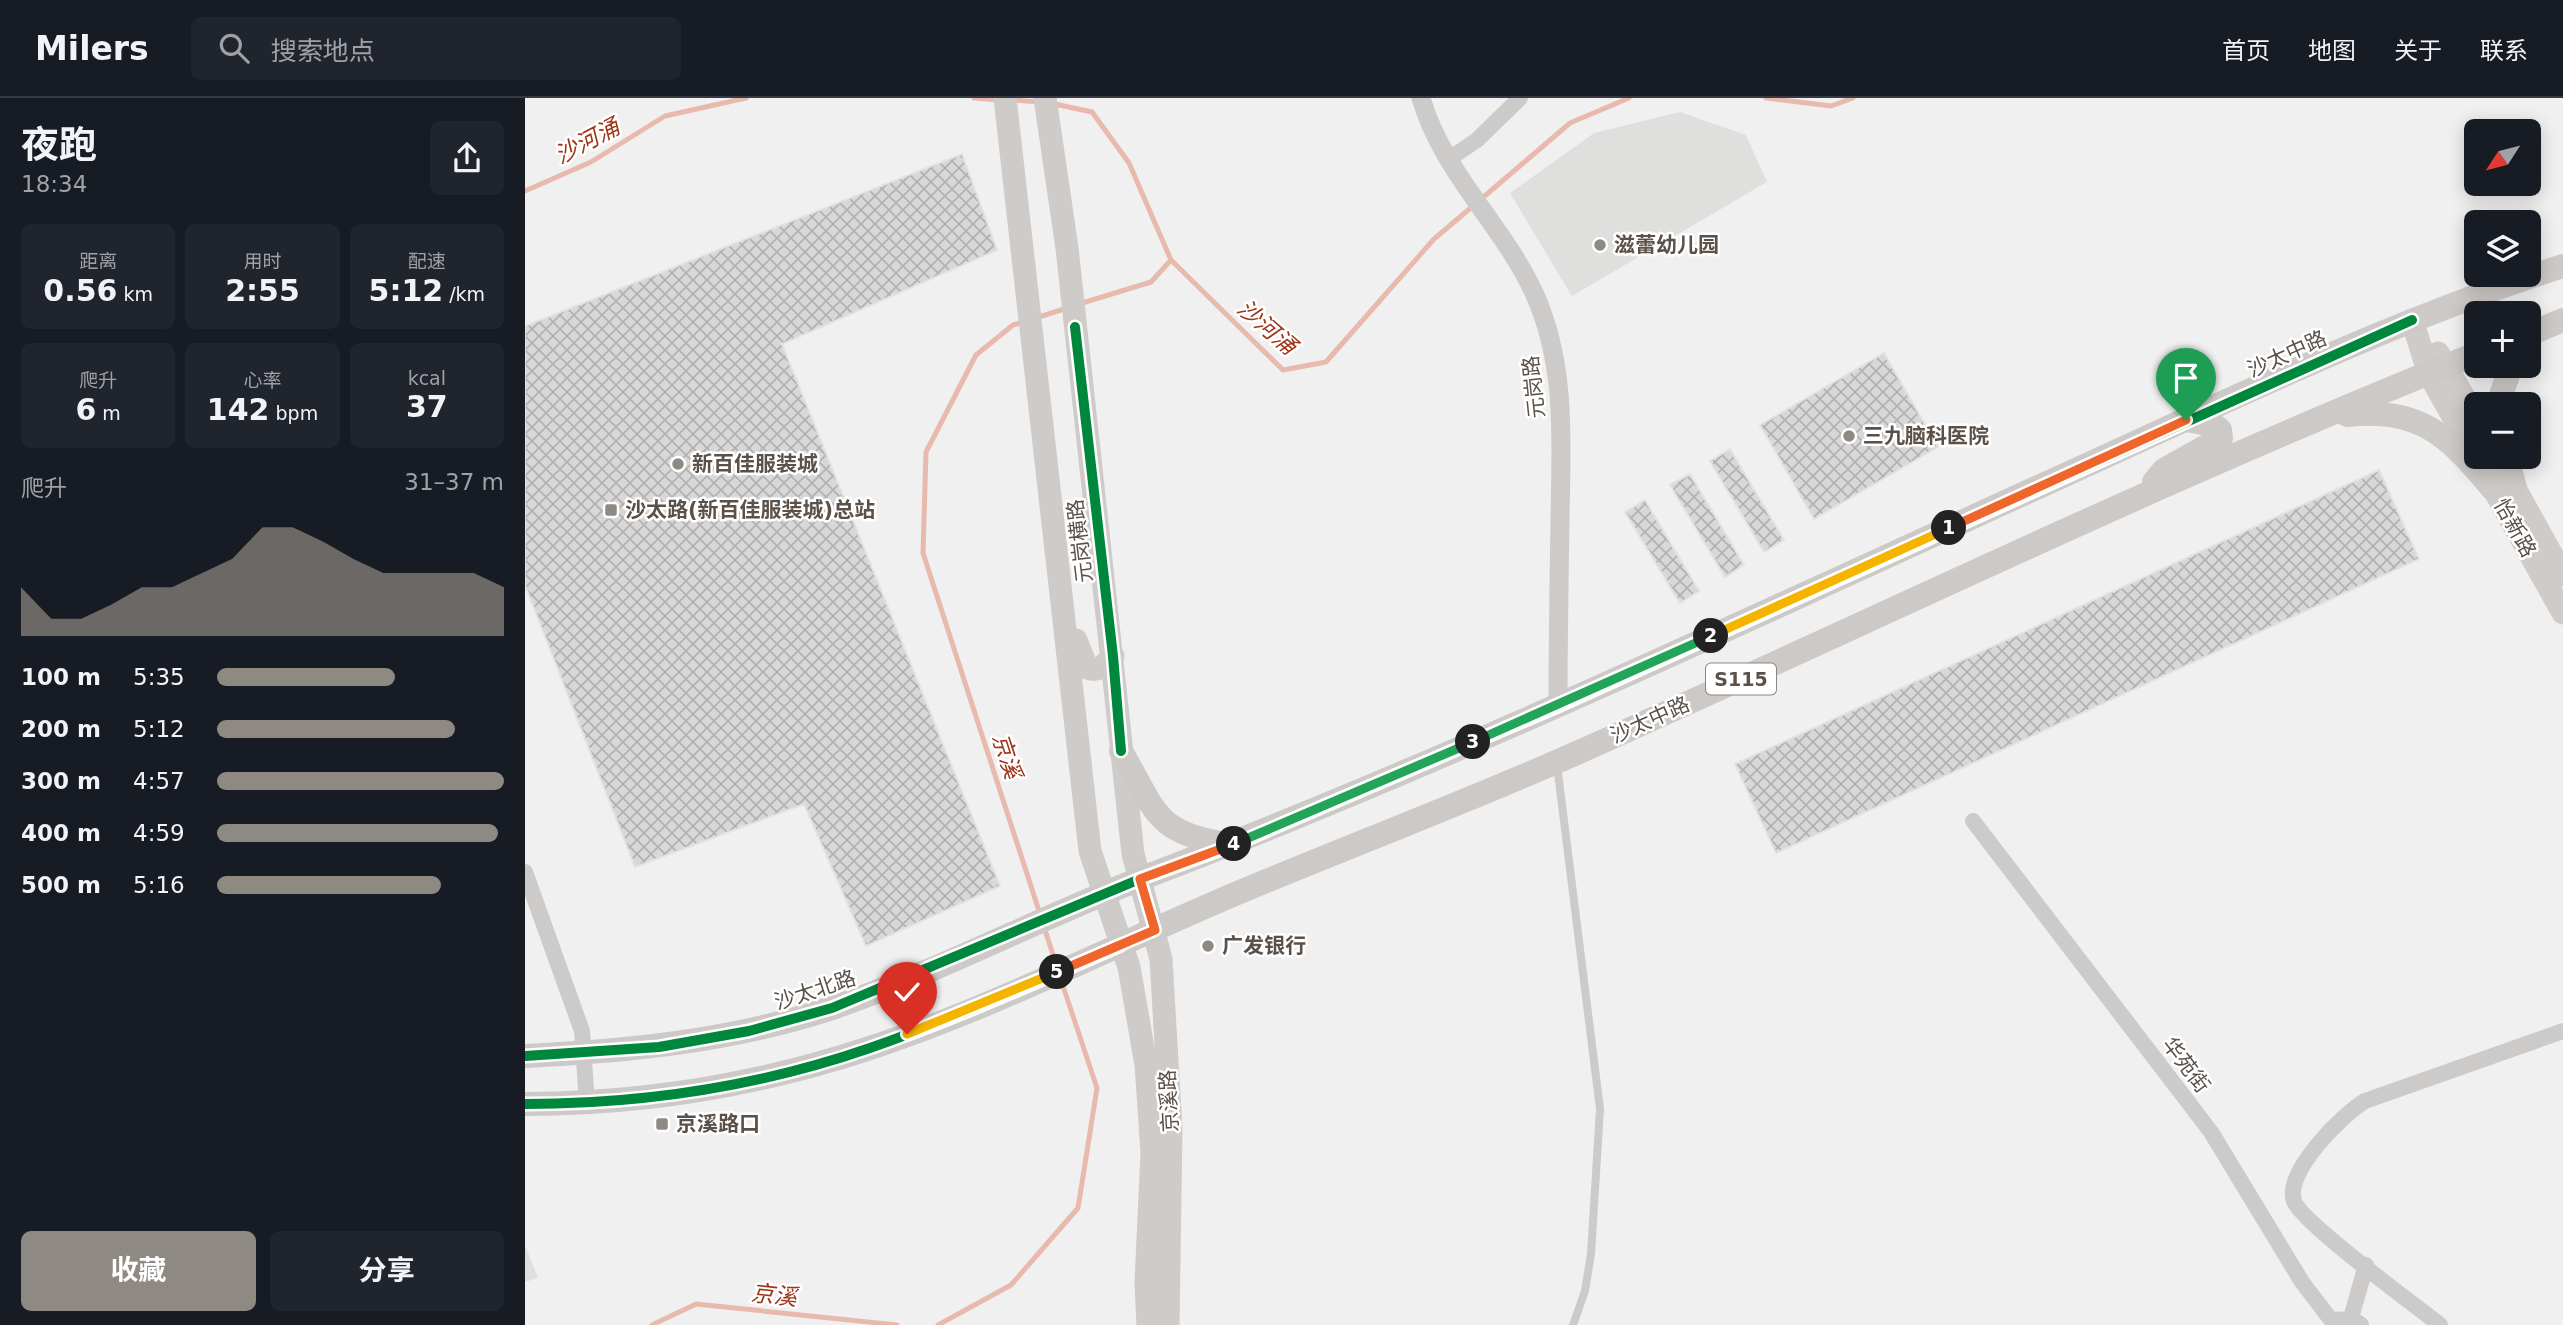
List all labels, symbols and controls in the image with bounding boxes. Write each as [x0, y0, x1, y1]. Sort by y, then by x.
search box [191, 17, 681, 80]
text: Milers [35, 29, 149, 68]
icon: search [215, 29, 253, 67]
text: 搜索地点 [271, 36, 375, 66]
text: 首页 [2222, 37, 2270, 65]
text: 地图 [2308, 37, 2356, 65]
text: 关于 [2394, 37, 2442, 65]
text: 联系 [2480, 37, 2528, 65]
water label: 沙河涌 [550, 112, 626, 169]
north arrow [2464, 119, 2541, 196]
map controls [2464, 119, 2541, 469]
button: share [430, 121, 504, 195]
text: 夜跑 [21, 123, 97, 167]
text: 18:34 [21, 171, 87, 197]
button: layers [2464, 210, 2541, 287]
place label: 滋蕾幼儿园 [1614, 233, 1719, 257]
marker: 滋蕾幼儿园 [1592, 237, 1608, 253]
text: 距离 [79, 250, 117, 272]
text: 用时 [243, 250, 282, 272]
text: 配速 [408, 250, 446, 272]
text: 0.56 [43, 273, 117, 308]
text: 2:55 [225, 273, 300, 308]
text: 5:12 [369, 273, 443, 308]
text: km [117, 283, 153, 305]
text: /km [443, 283, 485, 305]
water label: 沙河涌 [1232, 295, 1304, 361]
button: + [2464, 301, 2541, 378]
street label: 沙太中路 [2244, 326, 2330, 382]
pin [2156, 348, 2216, 420]
street label: 元岗路 [1519, 354, 1549, 420]
icon: arrive [2167, 359, 2205, 397]
text: kcal [408, 367, 446, 389]
text: 爬升 [79, 369, 117, 391]
text: 心率 [243, 369, 282, 391]
text: 37 [406, 389, 448, 424]
text: 6 [75, 392, 96, 427]
text: 142 [207, 392, 269, 427]
button: − [2464, 392, 2541, 469]
text: m [96, 402, 121, 424]
text: bpm [269, 402, 318, 424]
place label: 三九脑科医院 [1863, 424, 1989, 448]
marker: 三九脑科医院 [1841, 428, 1857, 444]
place label: 新百佳服装城 [692, 452, 818, 476]
marker: 新百佳服装城 [670, 456, 686, 472]
text: 31–37 m [404, 469, 504, 495]
text: 爬升 [21, 475, 67, 501]
street label: 怡新路 [2489, 495, 2541, 561]
place label: 沙太路(新百佳服装城)总站 [625, 498, 875, 522]
street label: 元岗横路 [1063, 498, 1097, 584]
marker: 沙太路(新百佳服装城)总站 [603, 502, 619, 518]
pin: 1 [1931, 510, 1967, 546]
text: 1 [1942, 516, 1955, 538]
pin: 2 [1693, 618, 1729, 654]
text: 2 [1704, 624, 1717, 646]
text: 100 m [21, 664, 101, 690]
text: 5:35 [133, 664, 185, 690]
road number: S115 [1706, 664, 1776, 694]
street label: 沙太中路 [1607, 692, 1693, 748]
text: 200 m [21, 716, 101, 742]
text: 5:12 [133, 716, 185, 742]
pin: 3 [1455, 724, 1490, 760]
water label: 京溪 [988, 730, 1027, 785]
text: 3 [1466, 730, 1479, 752]
text: 300 m [21, 768, 101, 794]
text: 4:57 [133, 768, 185, 794]
text: 400 m [21, 820, 101, 846]
text: 4:59 [133, 820, 185, 846]
pin: 4 [1217, 826, 1251, 862]
text: 4 [1227, 832, 1240, 854]
text: 500 m [21, 872, 101, 898]
text: 5:16 [133, 872, 185, 898]
place label: 广发银行 [1222, 934, 1306, 958]
marker: 广发银行 [1200, 938, 1216, 954]
pin: 5 [1039, 954, 1075, 990]
text: 5 [1050, 960, 1063, 982]
pin [877, 962, 937, 1034]
street label: 沙太北路 [771, 966, 859, 1014]
icon: check [888, 973, 926, 1011]
street label: 华苑街 [2157, 1033, 2215, 1097]
street label: 京溪路 [1155, 1069, 1183, 1133]
place label: 京溪路口 [676, 1112, 760, 1136]
marker: 京溪路口 [654, 1116, 670, 1132]
button: 收藏 [21, 1231, 256, 1311]
button: 分享 [270, 1231, 504, 1311]
water label: 京溪 [750, 1280, 801, 1311]

